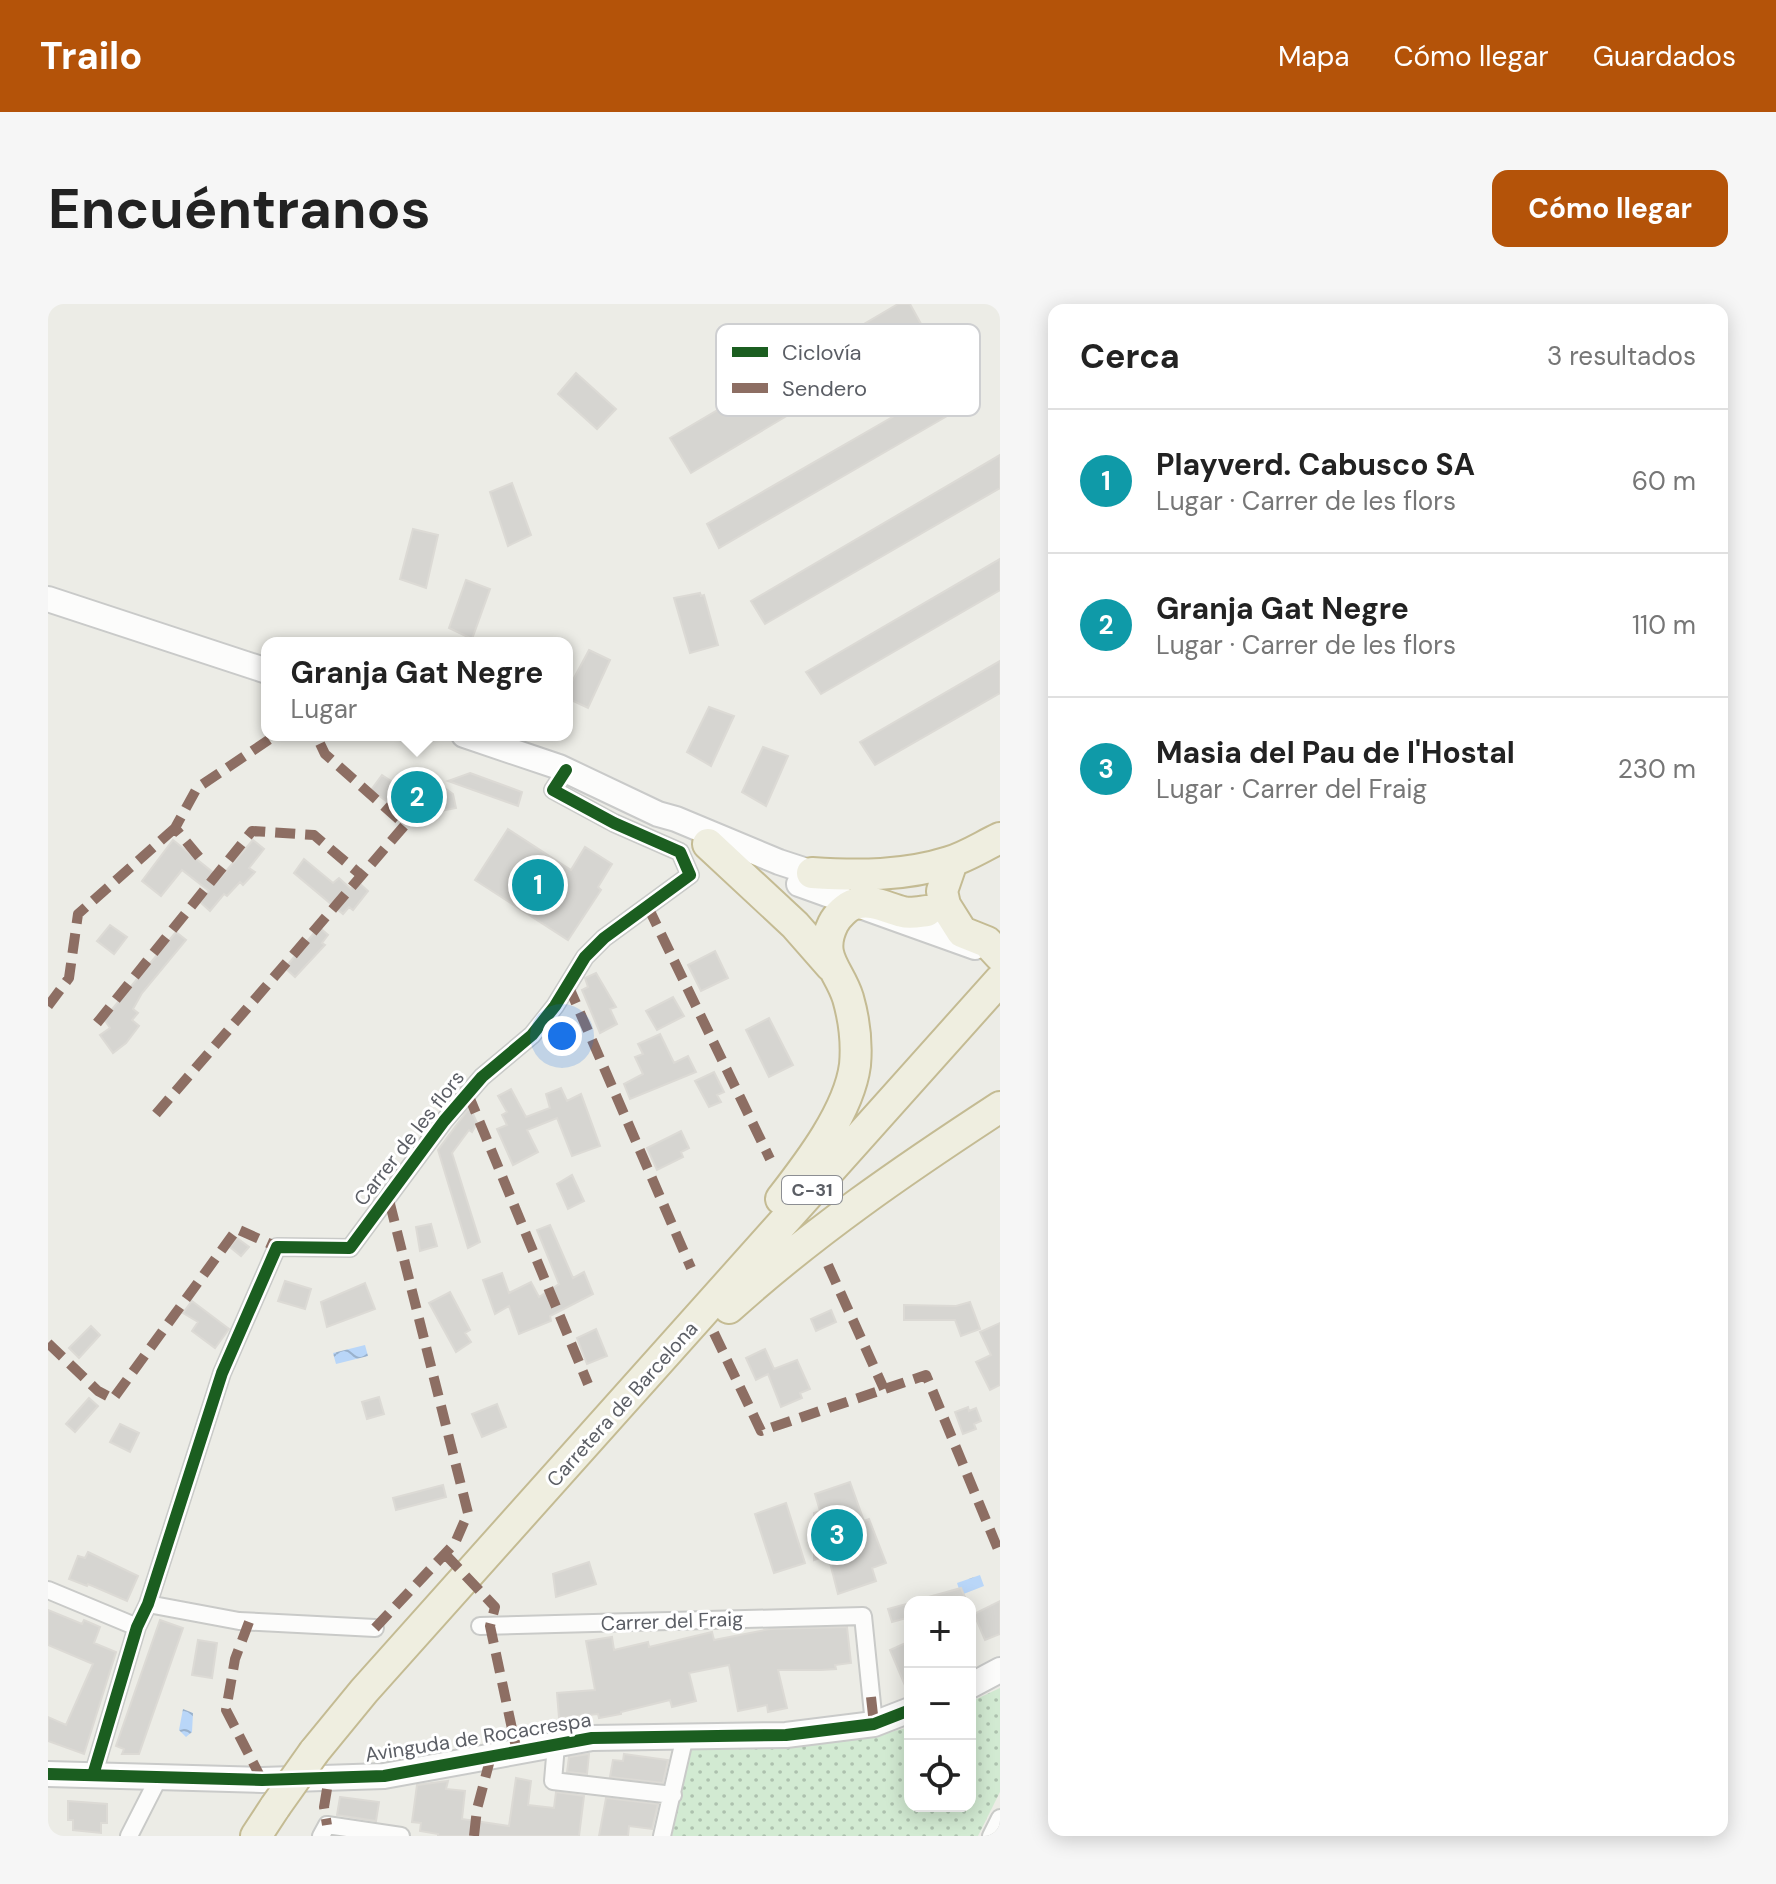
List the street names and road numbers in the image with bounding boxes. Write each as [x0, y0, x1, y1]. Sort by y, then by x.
street label: Carrer de les flors [348, 1065, 470, 1211]
road number: C-31 [782, 1176, 842, 1204]
street label: Carretera de Barcelona [541, 1316, 703, 1492]
street label: Carrer del Fraig [600, 1606, 744, 1636]
street label: Avinguda de Rocacrespa [363, 1706, 593, 1768]

